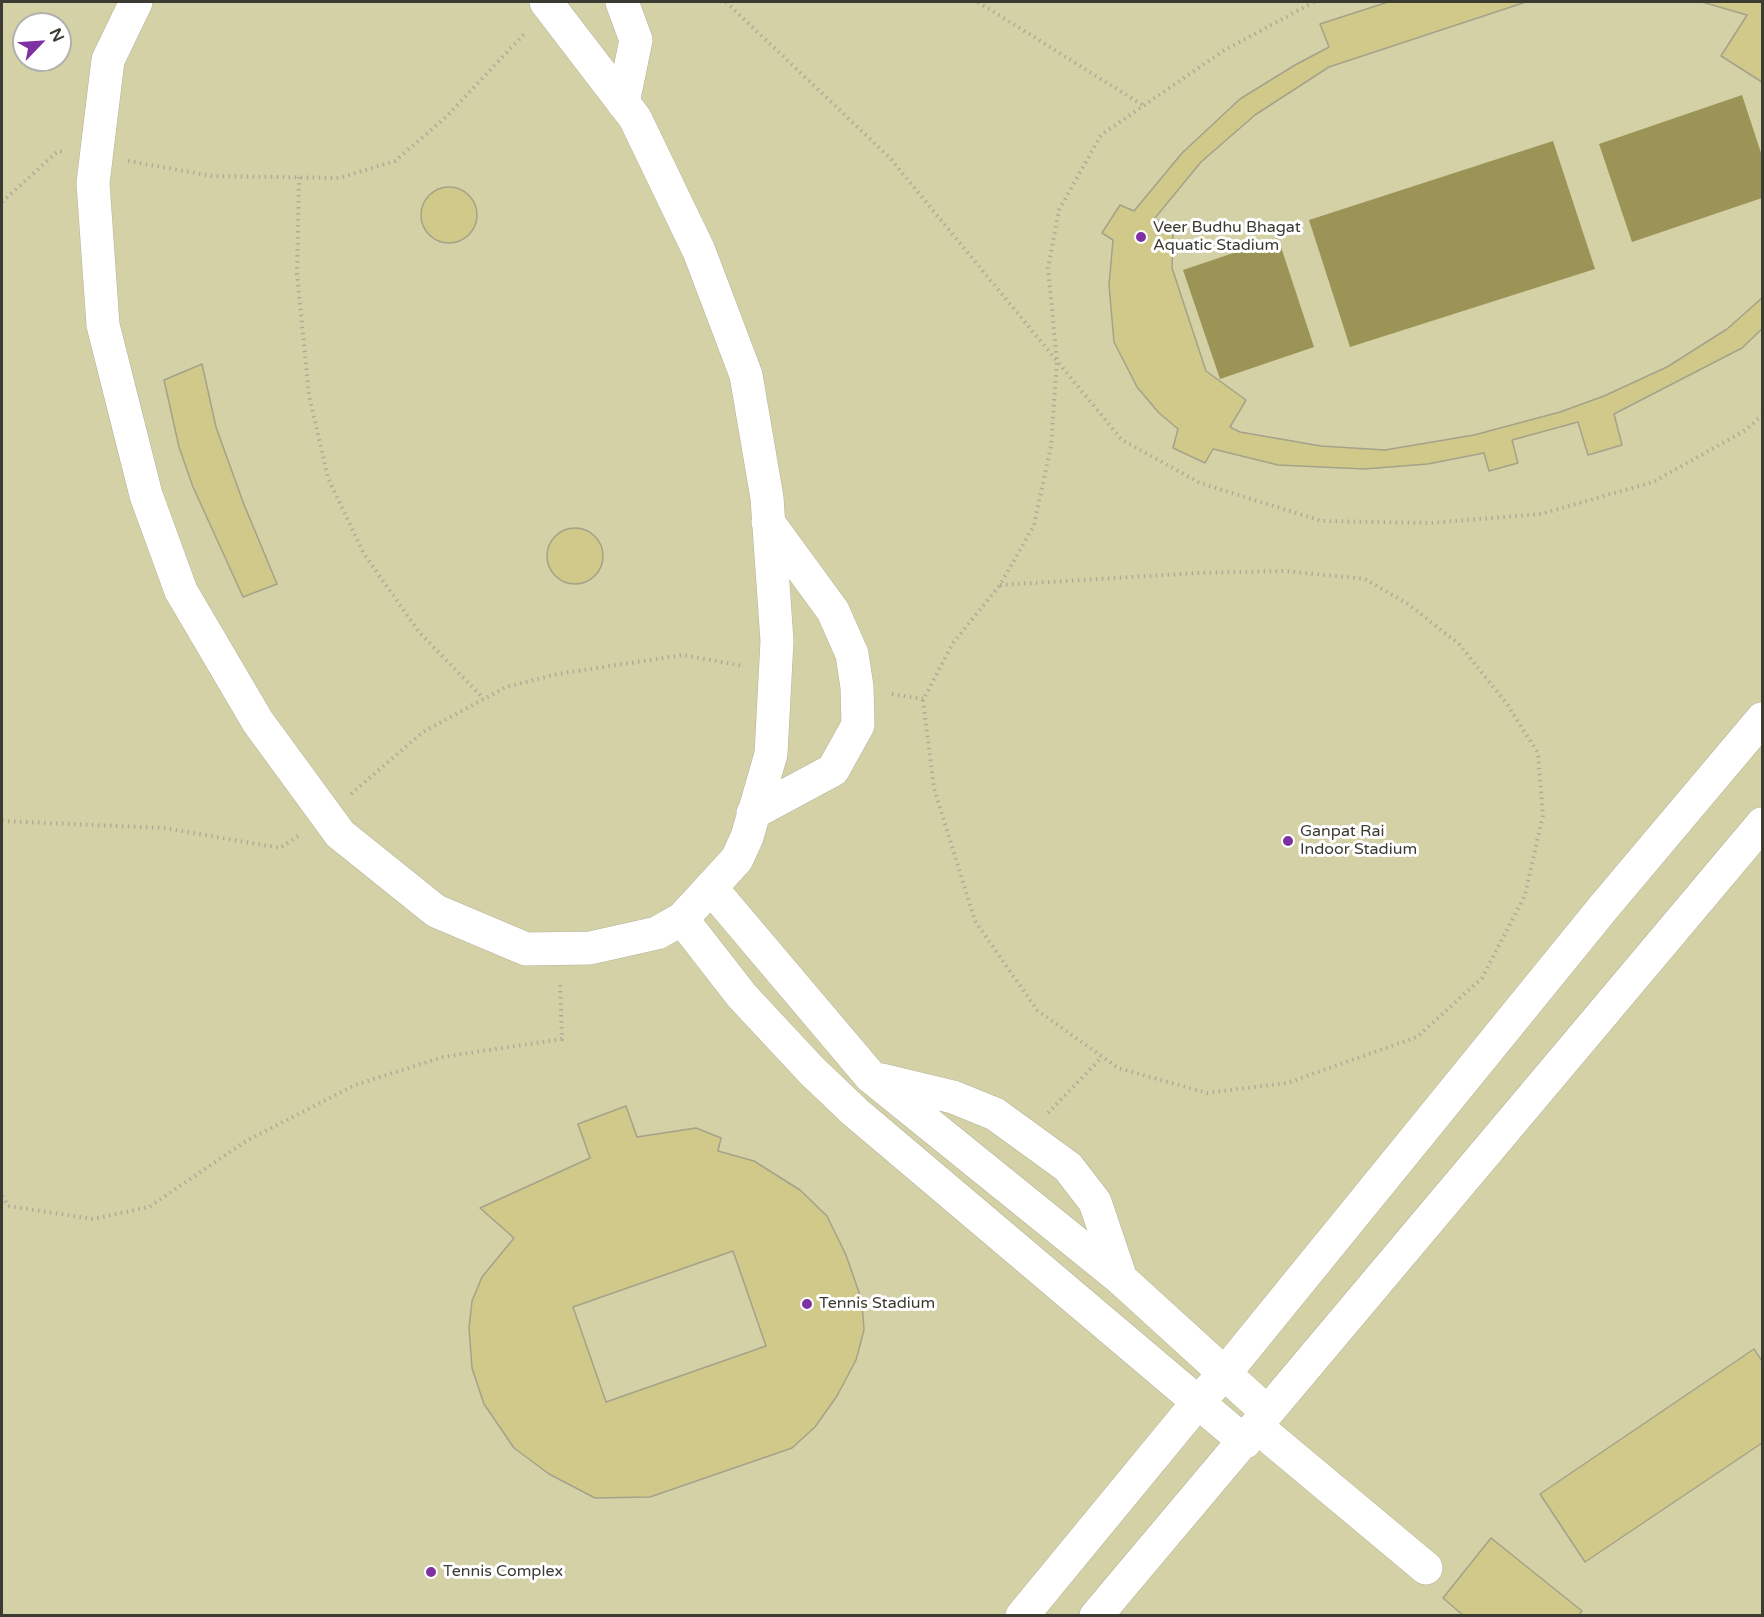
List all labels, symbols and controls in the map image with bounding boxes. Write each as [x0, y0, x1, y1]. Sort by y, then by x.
north arrow [12, 12, 72, 72]
text: N [45, 25, 68, 45]
place label: Veer Budhu Bhagat Aquatic Stadium [1153, 218, 1301, 256]
marker: Veer Budhu Bhagat Aquatic Stadium [1134, 230, 1148, 244]
place label: Ganpat Rai Indoor Stadium [1300, 822, 1417, 860]
marker: Ganpat Rai Indoor Stadium [1281, 834, 1295, 848]
place label: Tennis Stadium [819, 1294, 935, 1314]
marker: Tennis Stadium [800, 1297, 814, 1311]
place label: Tennis Complex [443, 1562, 563, 1582]
marker: Tennis Complex [424, 1565, 438, 1579]

